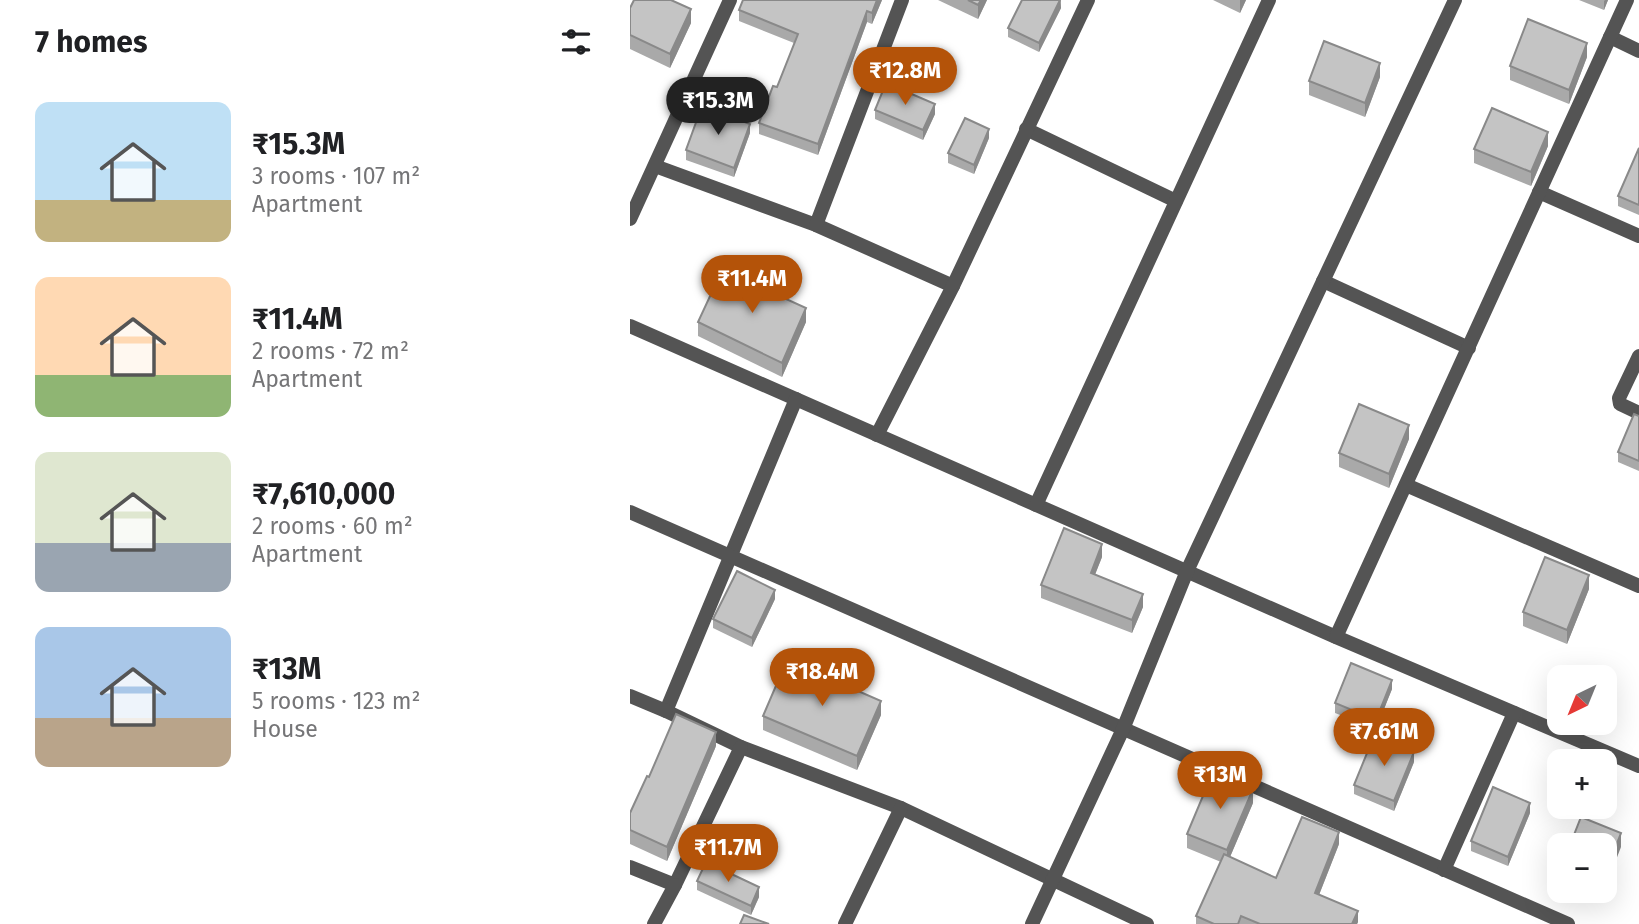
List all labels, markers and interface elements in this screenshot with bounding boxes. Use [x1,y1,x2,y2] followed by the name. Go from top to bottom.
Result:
[557,23,595,61] icon: filters
[35,24,147,60] text: 7 homes
[848,48,962,107] pin: ₹12.8M
[869,56,941,84] text: ₹12.8M
[661,78,775,137] pin: ₹15.3M
[682,86,754,114] text: ₹15.3M
[252,126,345,162] text: ₹15.3M
[91,130,175,214] icon: home
[252,162,420,190] text: 3 rooms · 107 m²
[252,190,362,218] text: Apartment
[695,256,809,315] pin: ₹11.4M
[717,264,787,292] text: ₹11.4M
[252,301,343,337] text: ₹11.4M
[91,305,175,389] icon: home
[252,337,409,365] text: 2 rooms · 72 m²
[252,365,362,393] text: Apartment
[252,476,395,512] text: ₹7,610,000
[91,480,175,564] icon: home
[252,512,413,540] text: 2 rooms · 60 m²
[252,540,362,568] text: Apartment
[765,648,879,708] pin: ₹18.4M
[252,651,321,687] text: ₹13M
[91,655,175,739] icon: home
[786,657,858,685] text: ₹18.4M
[1547,665,1617,735] north arrow
[1547,665,1617,903] map controls
[252,687,420,715] text: 5 rooms · 123 m²
[1327,708,1441,768] pin: ₹7.61M
[252,715,318,743] text: House
[1350,717,1418,745] text: ₹7.61M
[1547,749,1617,819] button: +
[1179,752,1261,811] pin: ₹13M
[1193,760,1247,788] text: ₹13M
[671,824,785,884] pin: ₹11.7M
[694,833,762,861] text: ₹11.7M
[1547,833,1617,903] button: −

